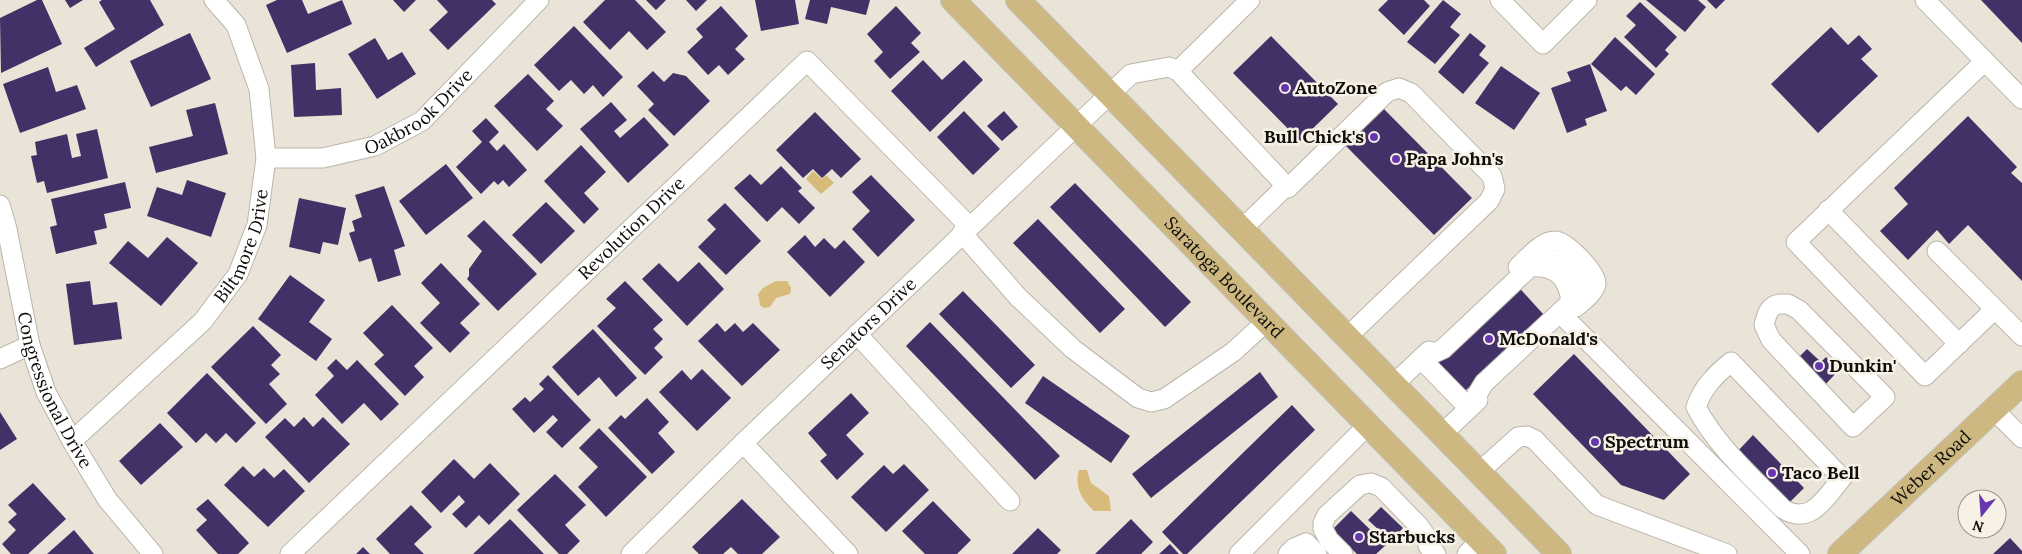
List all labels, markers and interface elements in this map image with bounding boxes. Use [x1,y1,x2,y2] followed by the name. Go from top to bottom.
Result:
[362,63,478,159] street label: Oakbrook Drive
[1295,76,1377,99] place label: AutoZone
[1279,82,1291,94] marker: AutoZone
[1264,125,1364,148] place label: Bull Chick's
[1368,131,1380,143] marker: Bull Chick's
[1406,147,1504,170] place label: Papa John's
[1390,153,1402,165] marker: Papa John's
[573,171,690,284] street label: Revolution Drive
[209,187,273,307] street label: Biltmore Drive
[1160,211,1289,343] street label: Saratoga Boulevard
[816,272,921,374] street label: Senators Drive
[13,310,98,473] street label: Congressional Drive
[1499,327,1598,350] place label: McDonald's
[1483,333,1495,345] marker: McDonald's
[1829,354,1896,377] place label: Dunkin'
[1813,360,1825,372] marker: Dunkin'
[1886,425,1976,511] street label: Weber Road
[1605,430,1690,453] place label: Spectrum
[1589,436,1601,448] marker: Spectrum
[1782,461,1860,484] place label: Taco Bell
[1766,467,1778,479] marker: Taco Bell
[1957,489,2007,539] north arrow
[1970,516,1986,537] text: N
[1369,525,1455,548] place label: Starbucks
[1353,531,1365,543] marker: Starbucks

